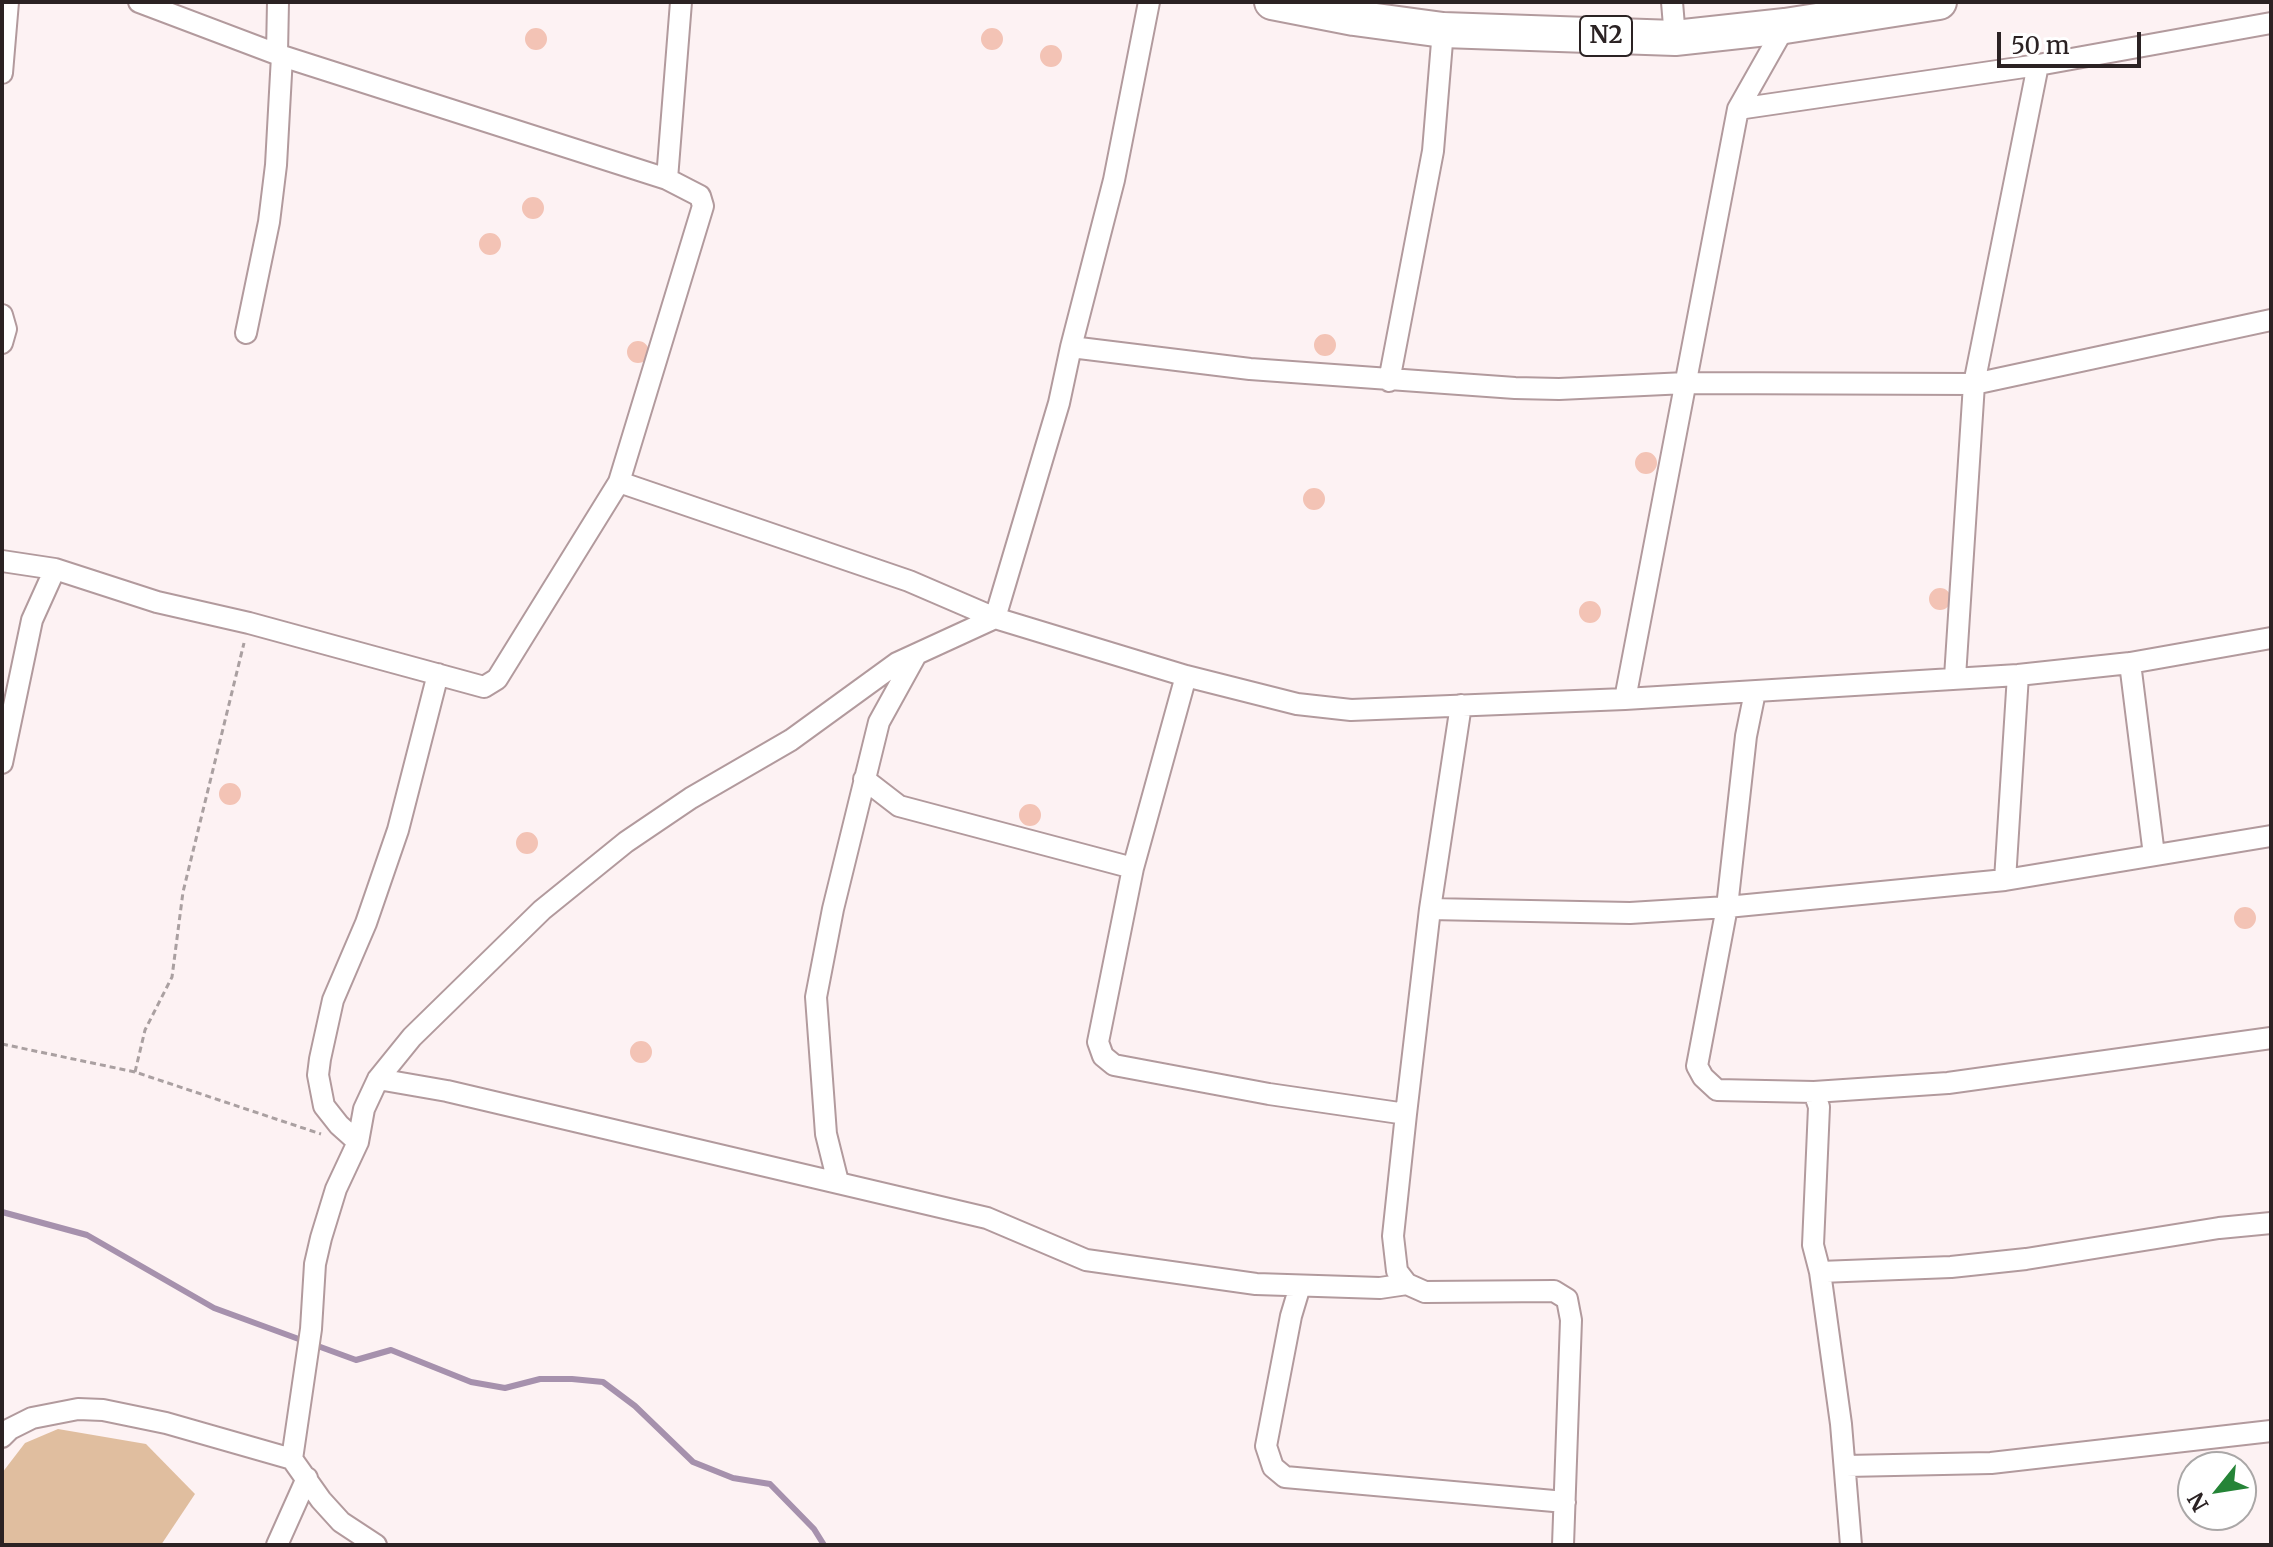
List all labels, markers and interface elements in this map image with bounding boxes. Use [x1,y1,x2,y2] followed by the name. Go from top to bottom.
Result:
[1580,16,1632,56] road number: N2
[2001,16,2145,66] scale bar
[2011,30,2070,61] text: 50 m
[2177,1451,2257,1531] north arrow
[2181,1487,2214,1517] text: N

